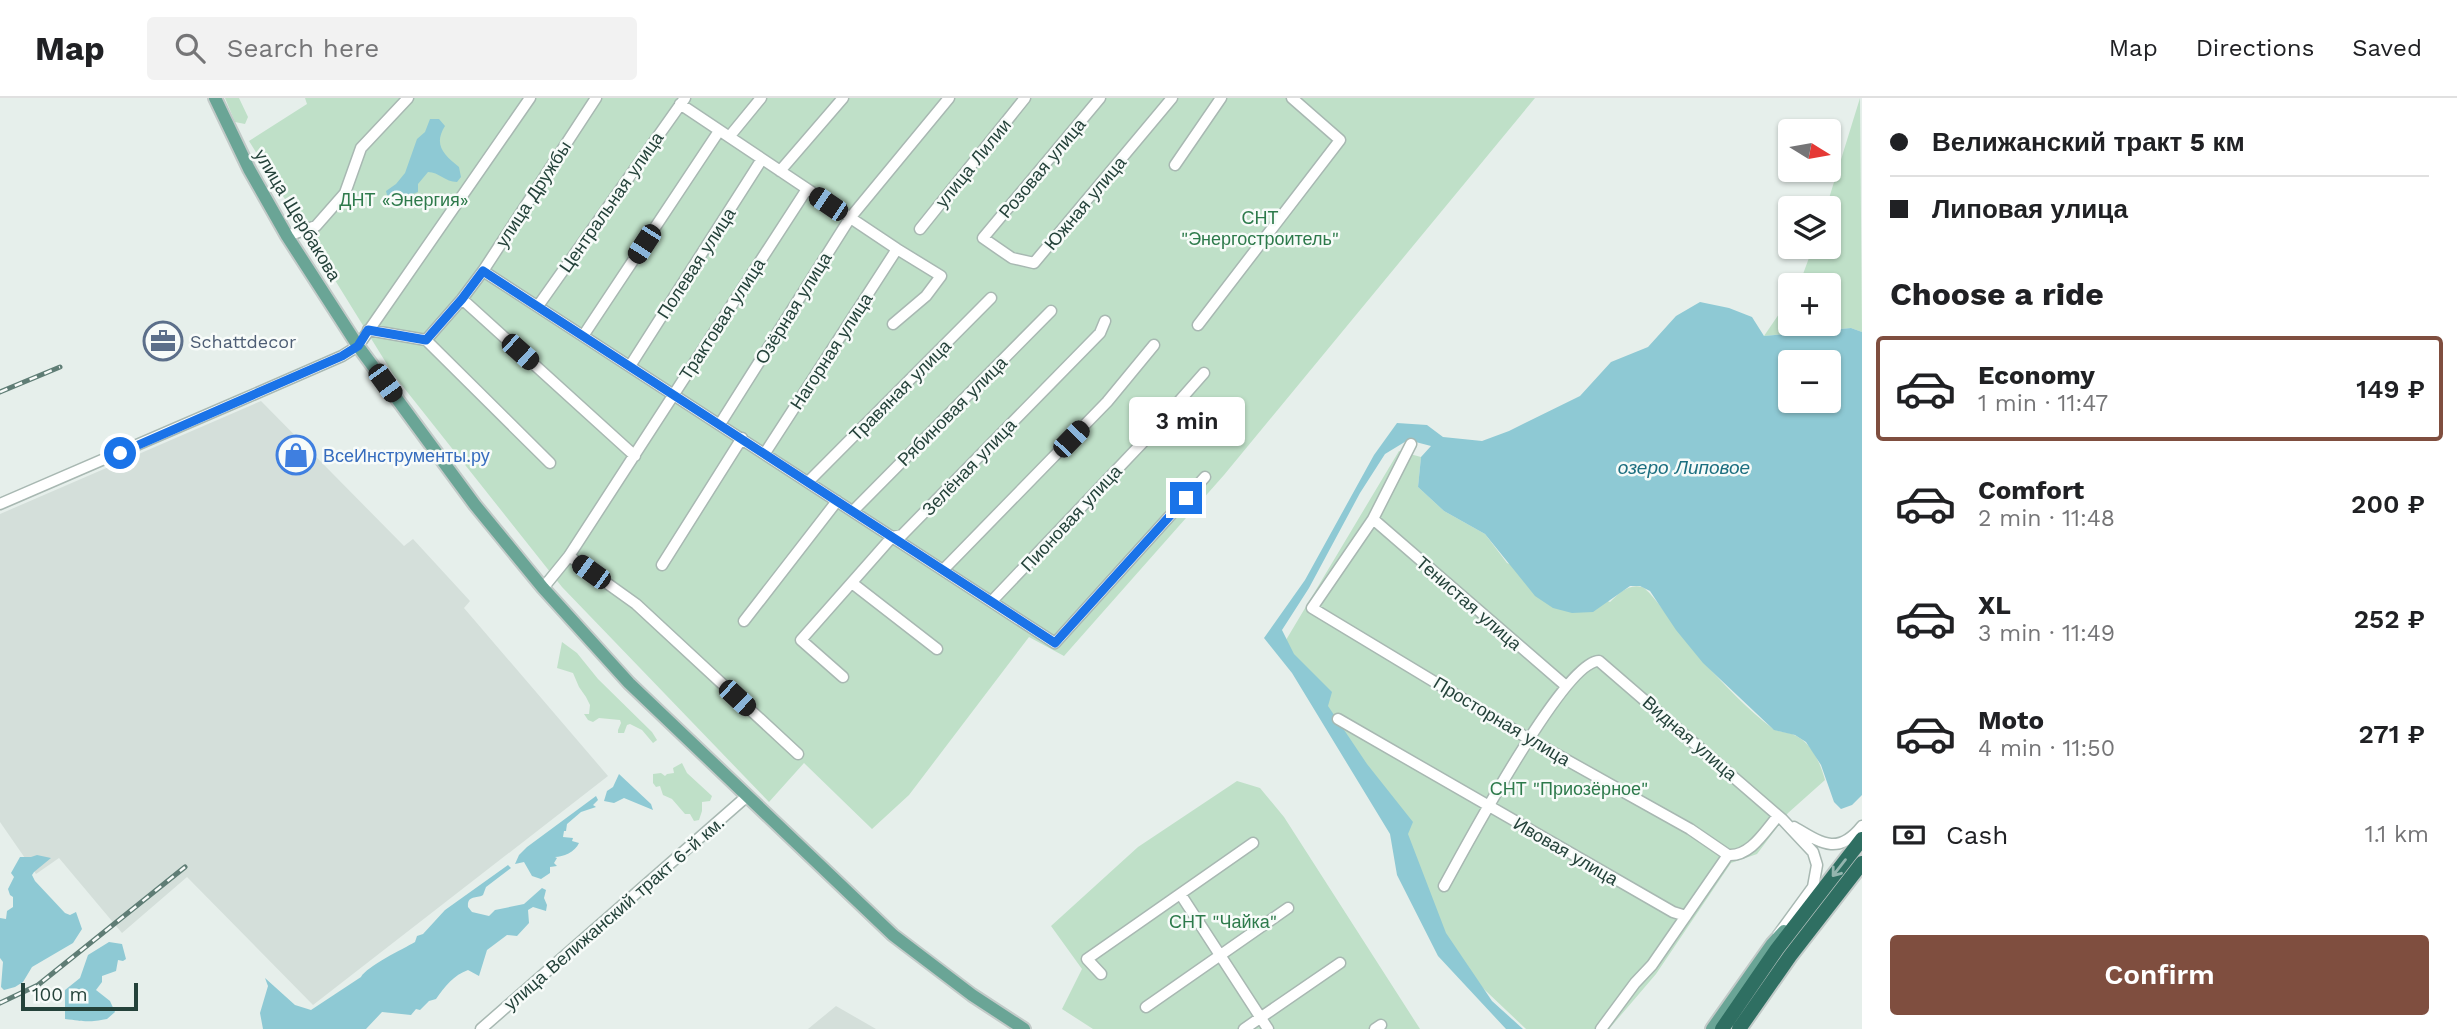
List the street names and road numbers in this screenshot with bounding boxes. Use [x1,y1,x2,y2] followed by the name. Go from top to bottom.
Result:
[994,113,1090,222] street label: Розовая улица
[931,114,1015,212] street label: улица Лилии
[555,127,668,276] street label: Центральная улица
[491,137,575,251] street label: улица Дружбы
[250,145,346,285] street label: улица Щербакова
[1040,151,1131,254] street label: Южная улица
[652,203,740,322] street label: Полевая улица
[750,248,836,368] street label: Озёрная улица
[675,253,770,384] street label: Трактовая улица
[786,288,877,413] street label: Нагорная улица
[845,334,956,445] street label: Травяная улица
[893,351,1012,470] street label: Рябиновая улица
[918,414,1021,520] street label: Зелёная улица
[1016,460,1126,576] street label: Пионовая улица
[1412,552,1527,655] street label: Тенистая улица
[1430,672,1575,771] street label: Просторная улица
[1639,691,1742,785] street label: Видная улица
[500,812,728,1014] street label: улица Велижанский тракт 6-й км.
[1510,813,1623,890] street label: Ивовая улица

